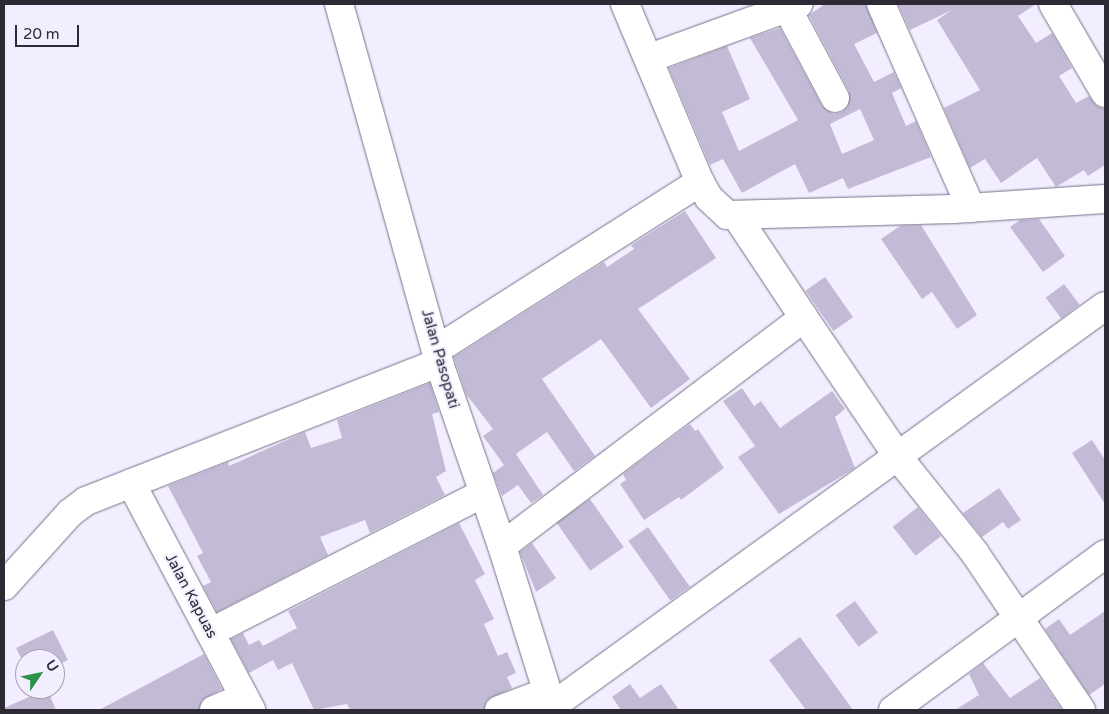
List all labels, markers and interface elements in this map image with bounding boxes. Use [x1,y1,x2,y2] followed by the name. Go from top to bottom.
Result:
[18,15,81,47] scale bar
[23,25,60,43] text: 20 m
[417,307,463,411] street label: Jalan Pasopati
[161,551,221,641] street label: Jalan Kapuas
[15,649,65,699] north arrow
[42,657,62,675] text: U

